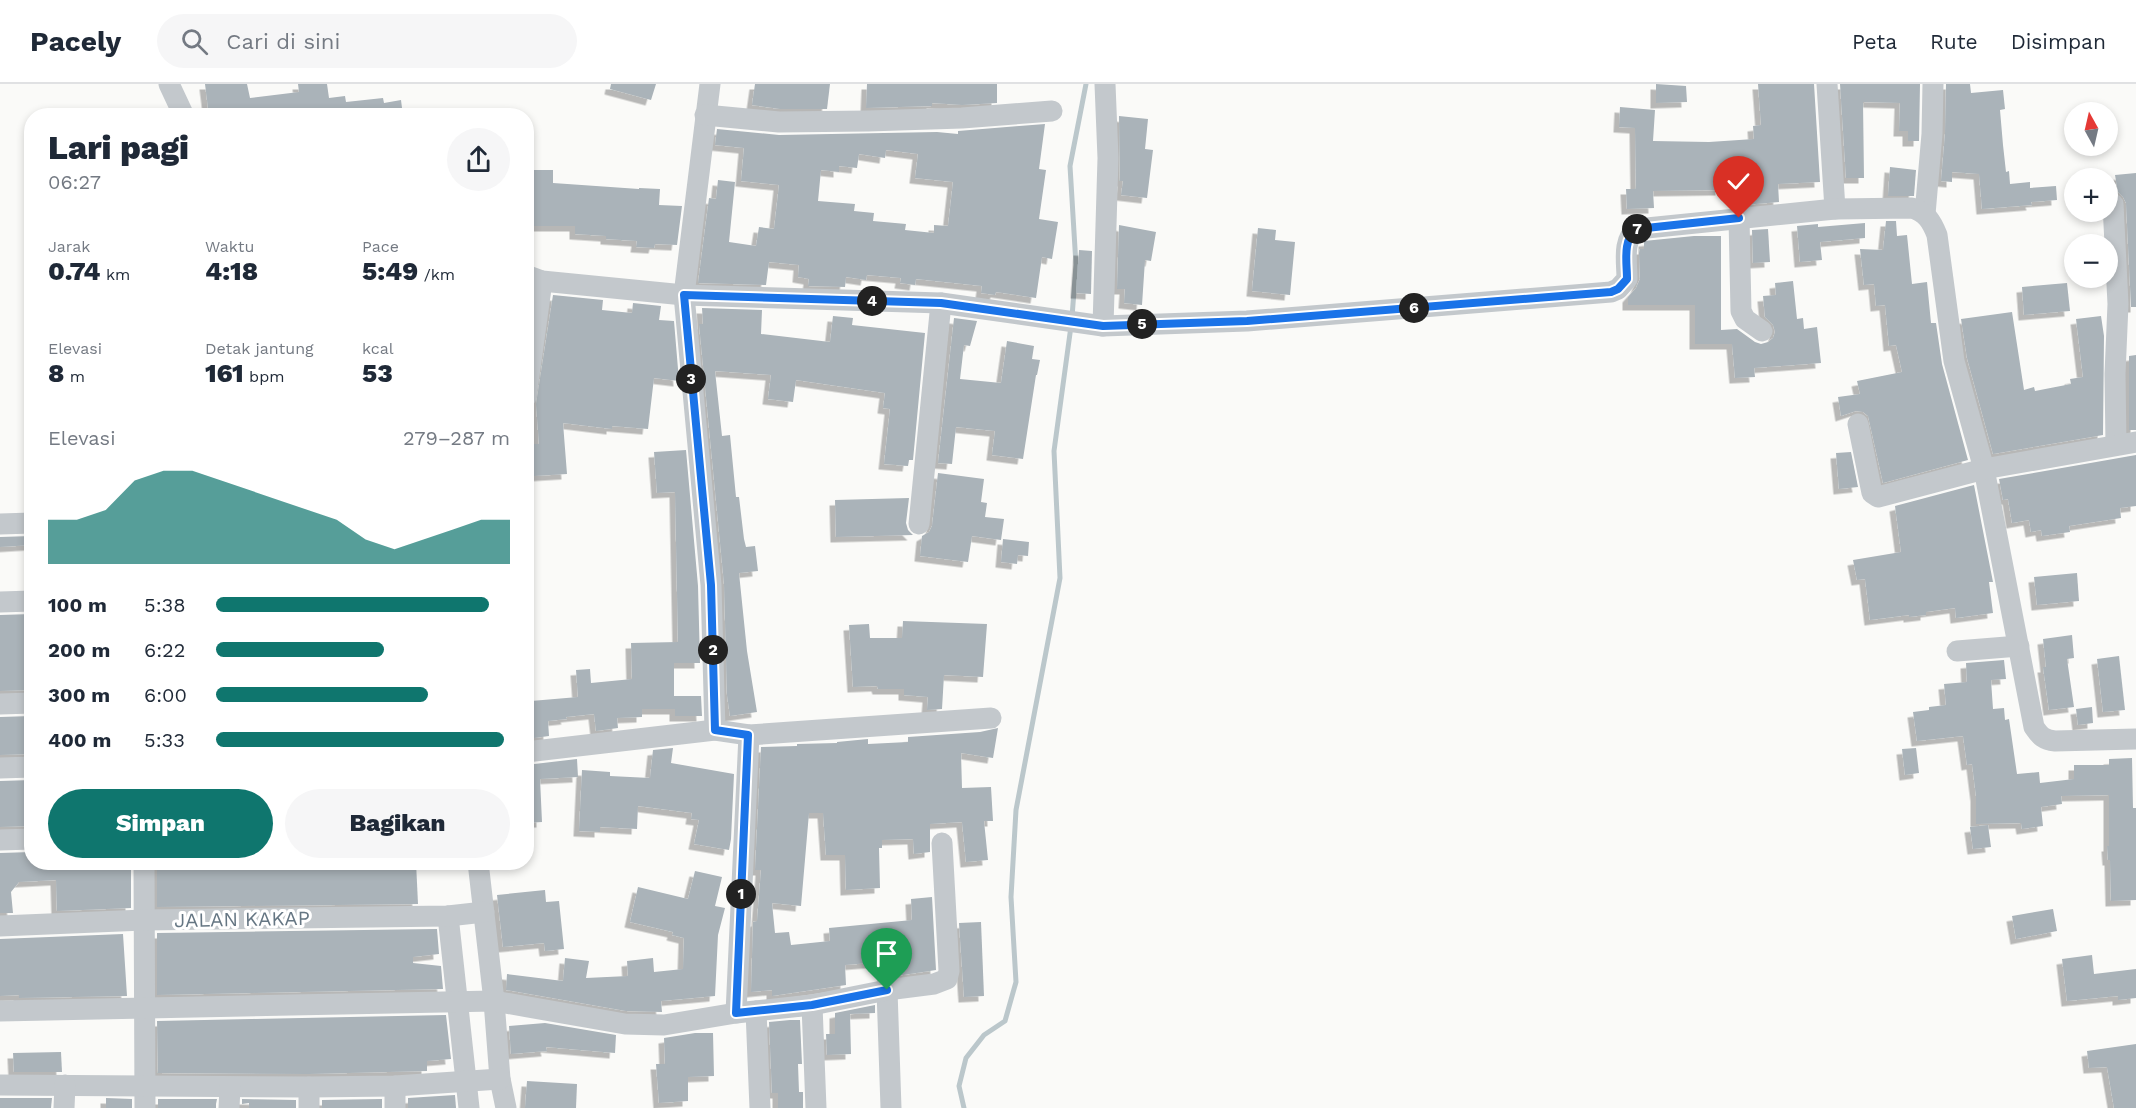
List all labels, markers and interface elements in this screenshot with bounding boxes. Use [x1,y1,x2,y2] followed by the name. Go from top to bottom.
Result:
[157,14,577,68] search box
[30,25,121,58] text: Pacely
[178,25,211,58] icon: search
[226,29,340,54] text: Cari di sini
[1852,29,1897,54] text: Peta
[1930,29,1978,54] text: Rute
[2011,29,2106,54] text: Disimpan
[2064,102,2118,156] north arrow
[2064,102,2118,288] map controls
[48,128,189,167] text: Lari pagi
[447,128,510,191] button: share
[1713,156,1764,218] pin
[1722,165,1755,198] icon: check
[2064,168,2118,222] button: +
[48,170,101,194] text: 06:27
[1622,214,1652,244] pin: 7
[1632,219,1642,238] text: 7
[2064,234,2118,288] button: −
[48,237,90,256] text: Jarak
[205,237,254,256] text: Waktu
[362,237,399,256] text: Pace
[48,256,100,286] text: 0.74
[205,256,258,286] text: 4:18
[362,256,418,286] text: 5:49
[100,265,130,284] text: km
[418,265,455,284] text: /km
[857,286,887,316] pin: 4
[867,291,877,310] text: 4
[1399,293,1429,323] pin: 6
[1409,298,1419,317] text: 6
[1127,309,1157,339] pin: 5
[1137,314,1147,333] text: 5
[48,339,102,358] text: Elevasi
[205,339,314,358] text: Detak jantung
[362,339,394,358] text: kcal
[48,358,64,388] text: 8
[205,358,244,388] text: 161
[362,358,393,388] text: 53
[676,364,706,394] pin: 3
[64,367,85,386] text: m
[244,367,284,386] text: bpm
[686,369,696,388] text: 3
[48,426,115,450] text: Elevasi
[403,426,510,450] text: 279–287 m
[48,593,107,617] text: 100 m
[144,593,186,617] text: 5:38
[698,635,728,665] pin: 2
[48,638,110,662] text: 200 m
[144,638,185,662] text: 6:22
[708,640,718,659] text: 2
[48,683,110,707] text: 300 m
[144,683,187,707] text: 6:00
[48,728,111,752] text: 400 m
[144,728,185,752] text: 5:33
[48,789,273,858] button: Simpan
[285,789,510,858] button: Bagikan
[726,879,756,909] pin: 1
[738,884,744,903] text: 1
[174,906,310,932] street label: JALAN KAKAP
[861,928,912,990] pin
[870,937,903,970] icon: arrive

